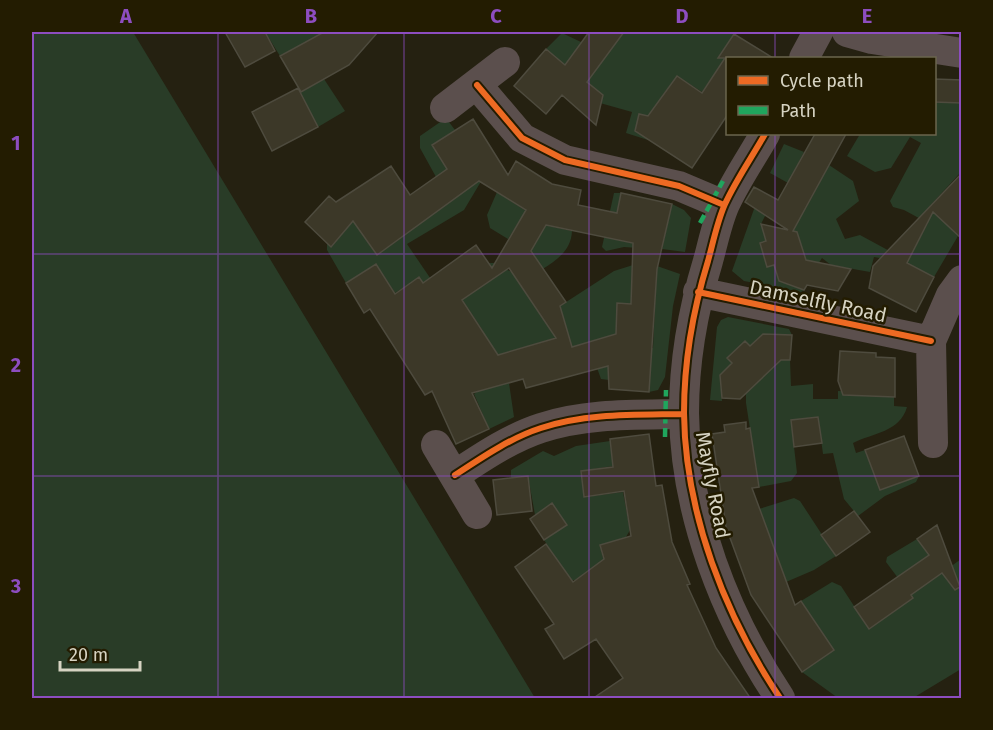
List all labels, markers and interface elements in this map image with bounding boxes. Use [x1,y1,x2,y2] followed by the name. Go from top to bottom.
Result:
[119,4,133,28] text: A
[305,4,317,28] text: B
[490,4,502,28] text: C
[675,4,689,28] text: D
[862,4,872,28] text: E
[726,57,936,135] legend
[780,70,864,92] text: Cycle path
[780,100,816,122] text: Path
[11,131,21,155] text: 1
[747,275,889,327] street label: Damselfly Road
[11,353,21,377] text: 2
[691,429,735,541] street label: Mayfly Road
[10,574,21,598] text: 3
[60,634,140,672] scale bar
[69,644,108,666] text: 20 m

